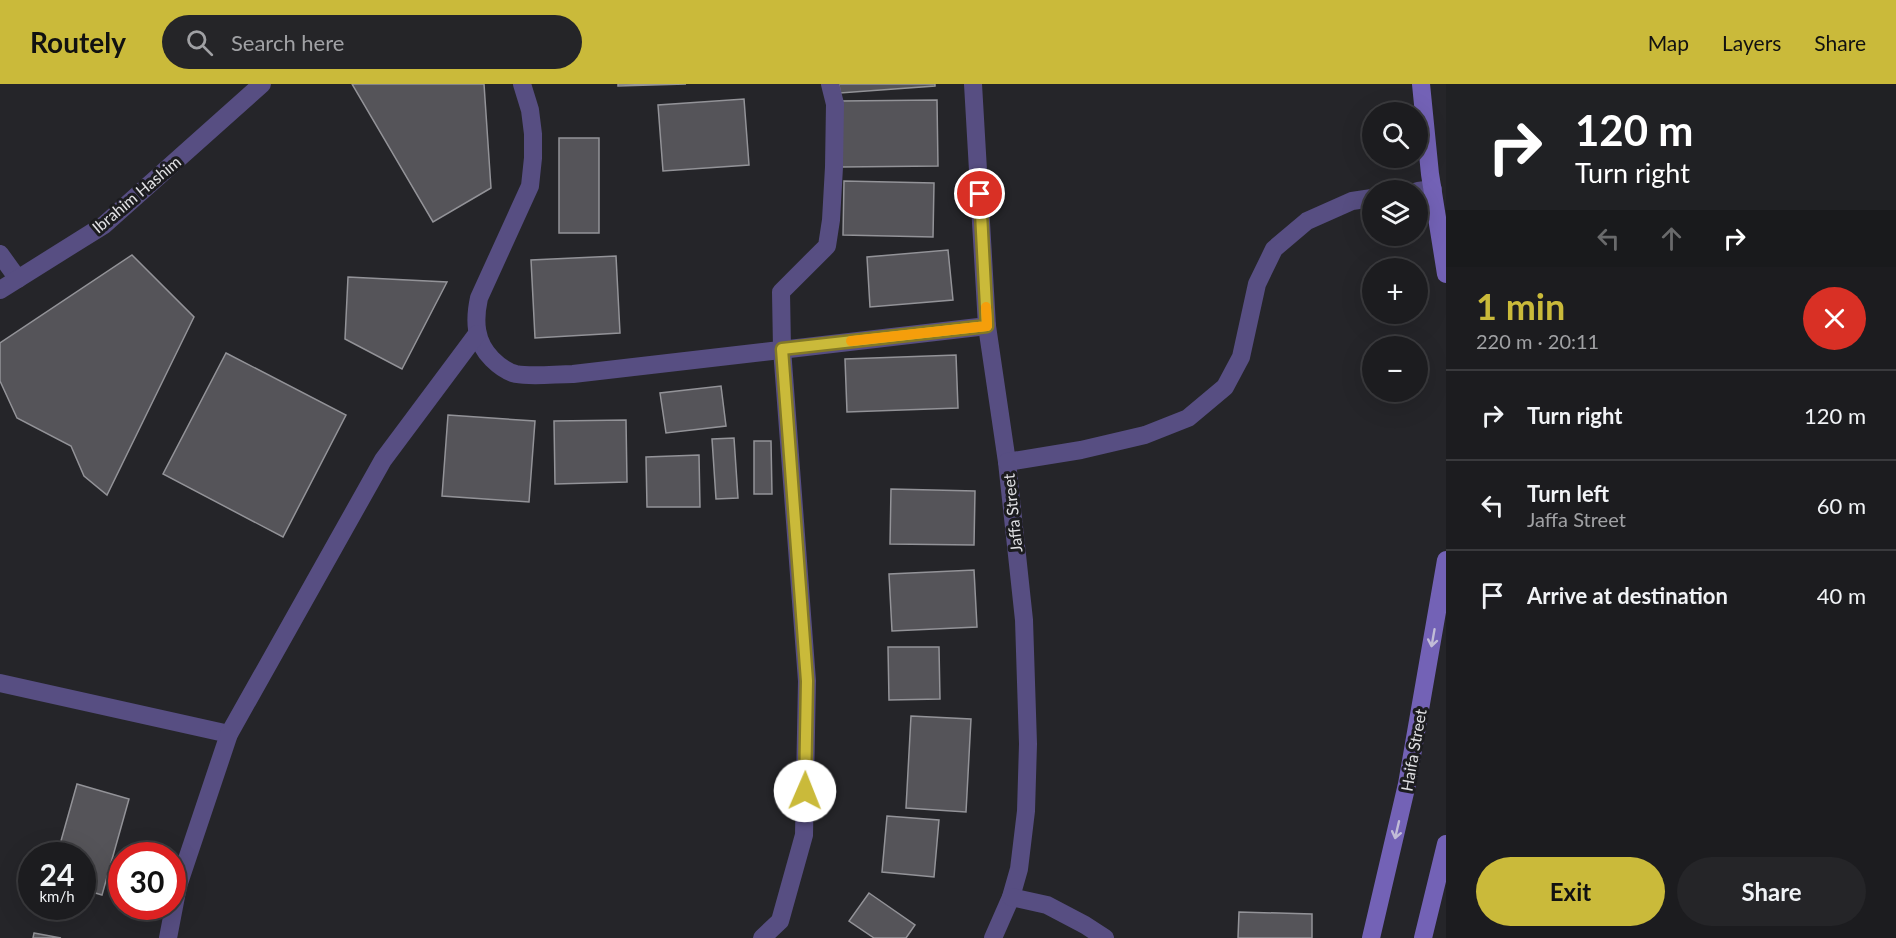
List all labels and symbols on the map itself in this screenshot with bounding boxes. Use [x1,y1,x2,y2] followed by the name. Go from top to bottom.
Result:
[88,151,184,237] street label: Ibrahim Hashim
[954,168,1005,219] pin
[998,472,1026,553] street label: Jaffa Street
[1427,628,1438,648] one-way arrow
[1396,707,1430,793] street label: Haifa Street
[773,759,837,823] position arrow
[1391,820,1402,839] one-way arrow
[108,842,186,920] speed limit sign: 30

